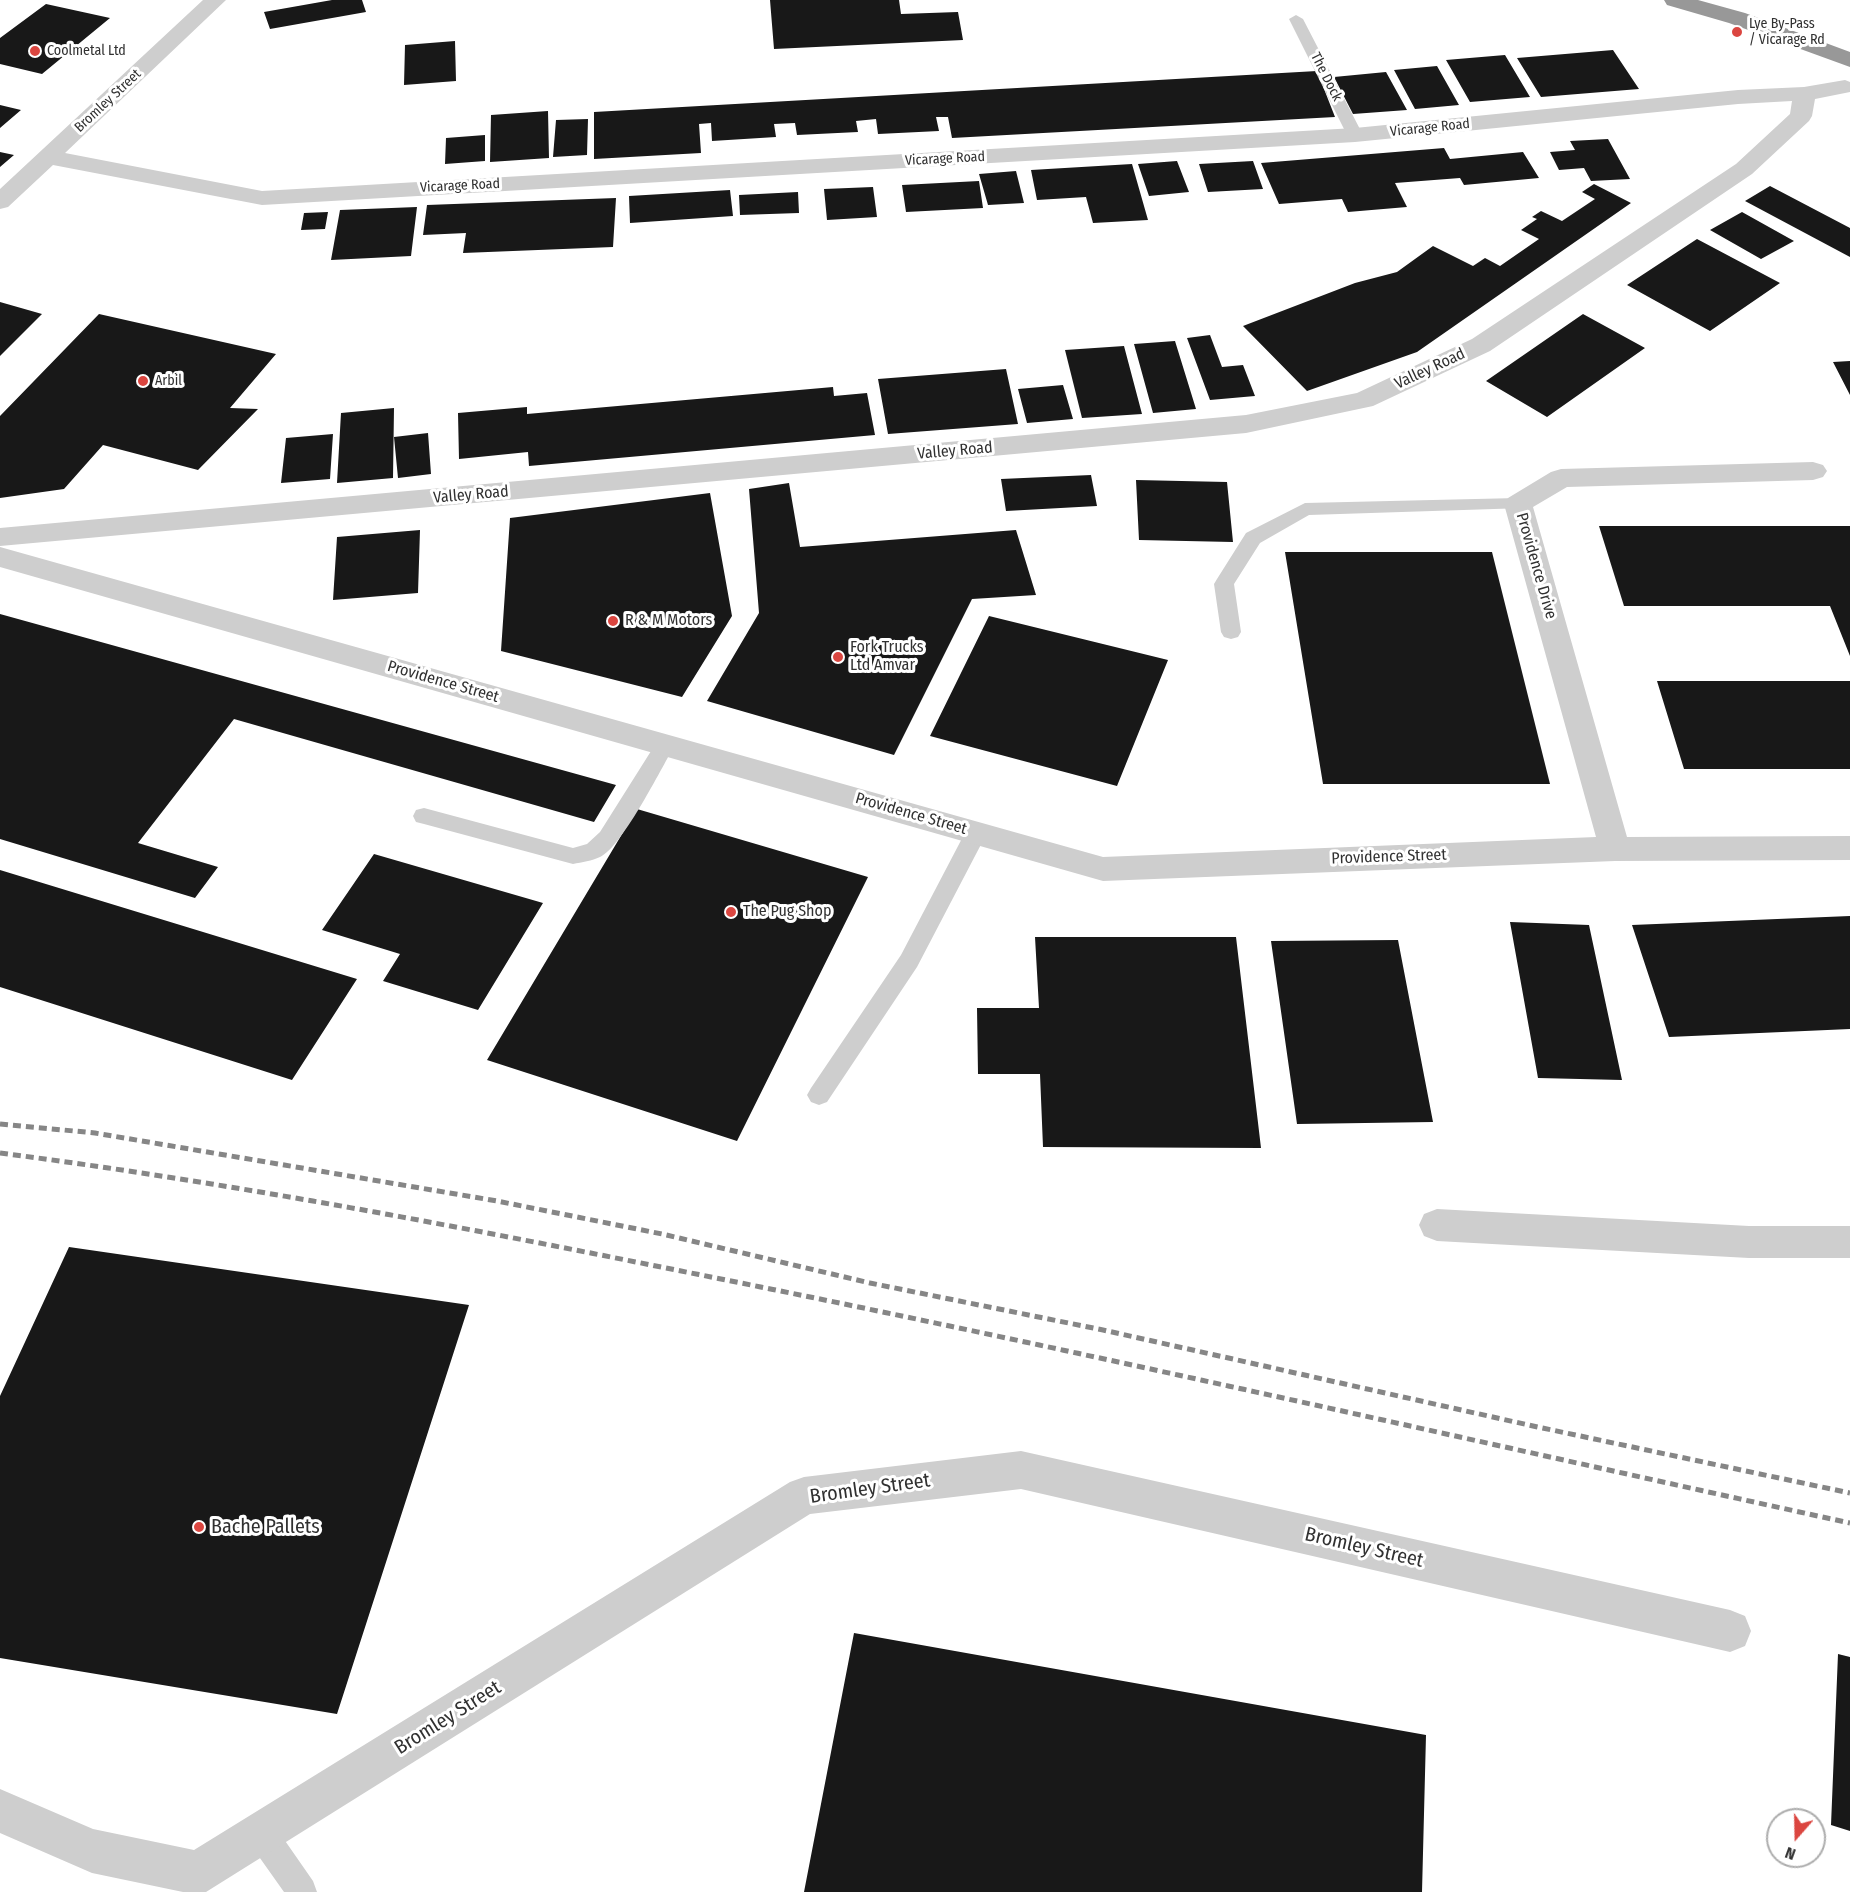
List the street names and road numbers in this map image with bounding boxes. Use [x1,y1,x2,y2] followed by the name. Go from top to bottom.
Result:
[1307,50,1345,104] street label: The Dock
[71,66,145,136] street label: Bromley Street
[1389,115,1471,141] street label: Vicarage Road
[905,149,985,169] street label: Vicarage Road
[420,176,500,196] street label: Vicarage Road
[1392,344,1468,394] street label: Valley Road
[917,438,993,464] street label: Valley Road
[433,482,509,508] street label: Valley Road
[1512,511,1560,621] street label: Providence Drive
[385,657,501,707] street label: Providence Street
[853,789,969,839] street label: Providence Street
[1331,845,1447,869] street label: Providence Street
[808,1469,932,1509] street label: Bromley Street
[1302,1523,1426,1573] street label: Bromley Street
[390,1676,506,1760] street label: Bromley Street

